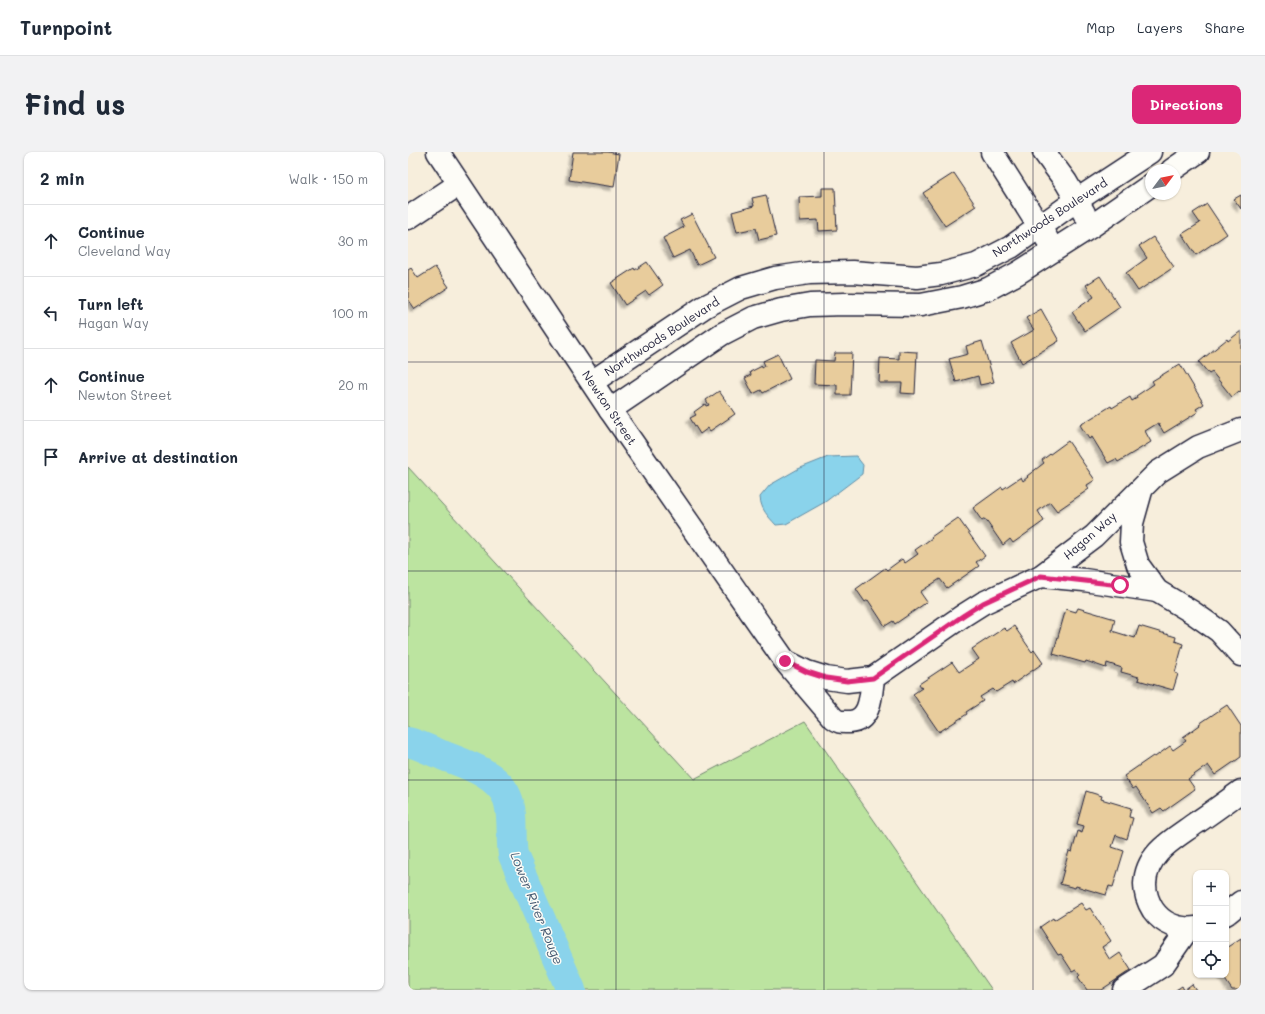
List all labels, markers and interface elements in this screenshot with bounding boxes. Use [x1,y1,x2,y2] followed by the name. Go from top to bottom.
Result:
[20,15,112,40] text: Turnpoint
[1086,18,1115,37] text: Map
[1137,18,1183,37] text: Layers
[1205,18,1245,37] text: Share
[1132,85,1241,124] button: Directions
[24,86,125,122] text: Find us
[1145,164,1181,200] north arrow
[40,167,85,189] text: 2 min
[288,170,368,187] text: Walk · 150 m
[989,174,1110,260] street label: Northwoods Boulevard
[78,222,145,242] text: Continue
[40,230,62,252] icon: ahead
[338,232,368,249] text: 30 m
[78,242,171,259] text: Cleveland Way
[601,293,722,379] street label: Northwoods Boulevard
[78,294,143,314] text: Turn left
[40,302,62,324] icon: left
[332,304,368,321] text: 100 m
[78,314,149,331] text: Hagan Way
[78,366,145,386] text: Continue
[579,367,641,448] street label: Newton Street
[40,374,62,396] icon: ahead
[338,376,368,393] text: 20 m
[78,386,172,403] text: Newton Street
[40,446,62,468] icon: arrive
[78,447,238,467] text: Arrive at destination
[1059,508,1119,563] street label: Hagan Way
[1111,576,1129,594] route start
[776,652,794,670] route end
[507,849,568,967] water label: Lower River Rouge
[1193,870,1229,978] map controls
[1193,870,1229,906] button: +
[1193,906,1229,942] button: −
[1193,942,1229,978] button: locate

